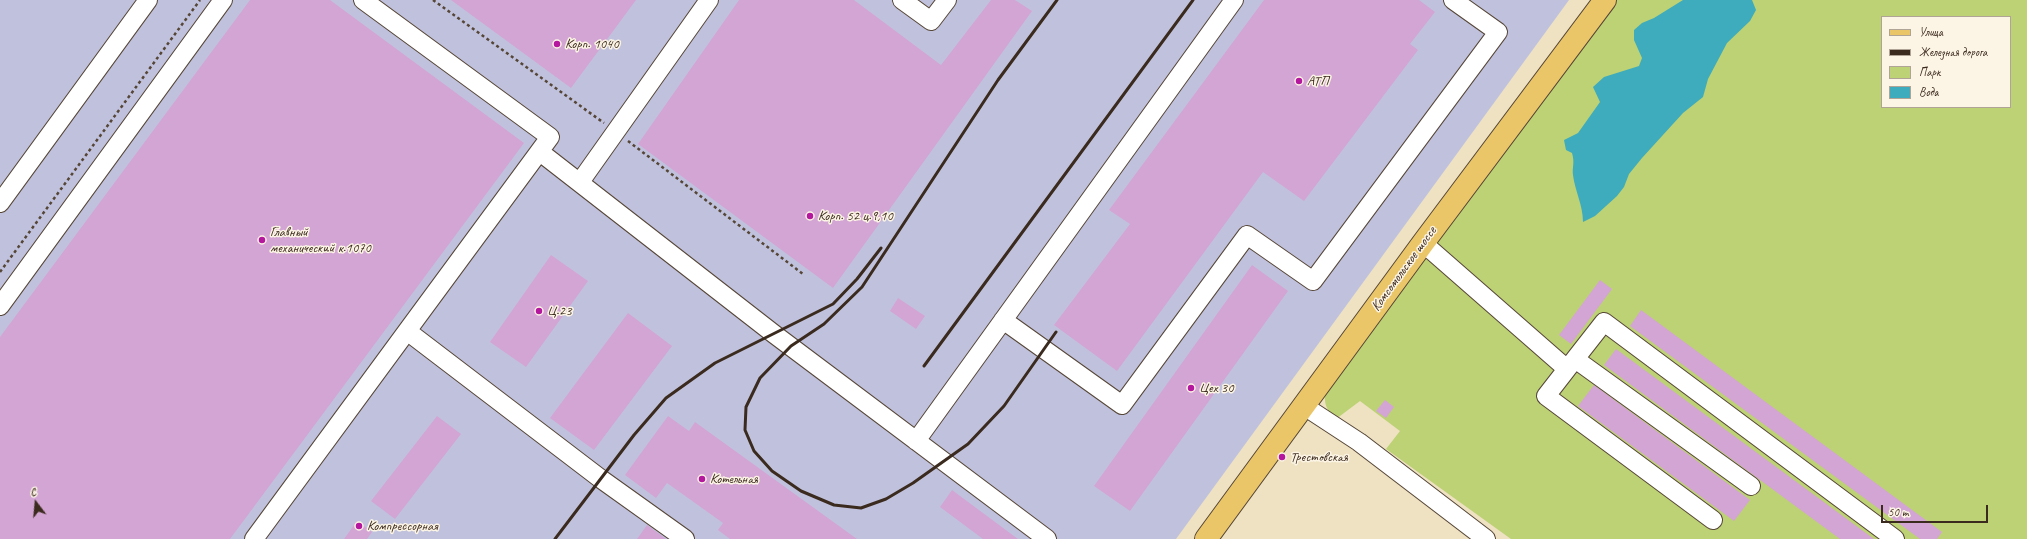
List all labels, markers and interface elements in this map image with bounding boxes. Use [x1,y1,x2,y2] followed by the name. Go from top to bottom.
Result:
[1881,16,2011,108] legend
[1919,24,1943,40] text: Улица
[565,36,619,52] place label: Корп. 1040
[552,39,562,49] marker: Корп. 1040
[1919,44,1987,60] text: Железная дорога
[1919,64,1940,80] text: Парк
[1307,73,1328,89] place label: АТП
[1294,76,1304,86] marker: АТП
[1919,84,1938,100] text: Вода
[818,208,893,224] place label: Корп. 52 ц.9,10
[805,211,815,221] marker: Корп. 52 ц.9,10
[270,224,371,256] place label: Главный механический к.1070
[1368,224,1440,314] street label: Комсомольское шоссе
[257,235,267,245] marker: Главный механический к.1070
[547,303,571,319] place label: Ц.23
[534,306,544,316] marker: Ц.23
[1199,380,1233,396] place label: Цех 30
[1186,383,1196,393] marker: Цех 30
[1290,449,1348,465] place label: Трестовская
[1277,452,1287,462] marker: Трестовская
[710,471,758,487] place label: Котельная
[697,474,707,484] marker: Котельная
[16,483,56,523] north arrow
[28,484,37,499] text: С
[1883,497,1990,523] scale bar
[1888,504,1908,520] text: 50 m
[367,518,438,534] place label: Компрессорная
[354,521,364,531] marker: Компрессорная

